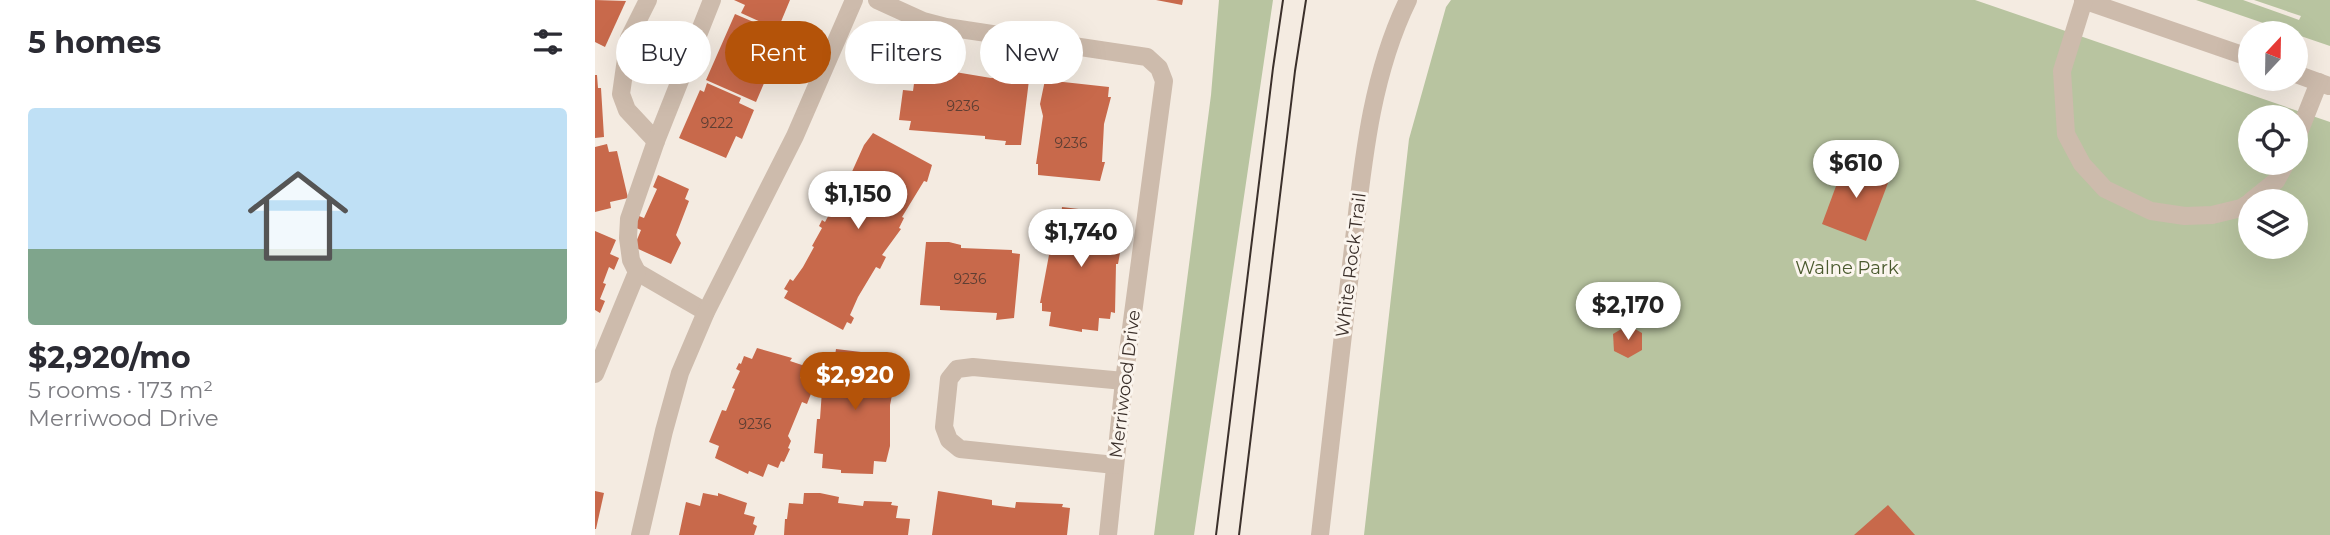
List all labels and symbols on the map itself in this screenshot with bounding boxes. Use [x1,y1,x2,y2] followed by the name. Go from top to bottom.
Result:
[2238,21,2308,91] north arrow
[947,97,980,115] house number: 9236
[701,114,733,132] house number: 9222
[1055,134,1088,152] house number: 9236
[1815,140,1897,200] pin: $610
[801,172,915,231] pin: $1,150
[1331,191,1371,339] street label: White Rock Trail
[1024,210,1138,269] pin: $1,740
[1795,257,1899,279] park label: Walne Park
[954,270,987,288] house number: 9236
[1571,282,1685,342] pin: $2,170
[1105,308,1145,459] street label: Merriwood Drive
[798,352,912,412] pin: $2,920
[739,415,772,433] house number: 9236

